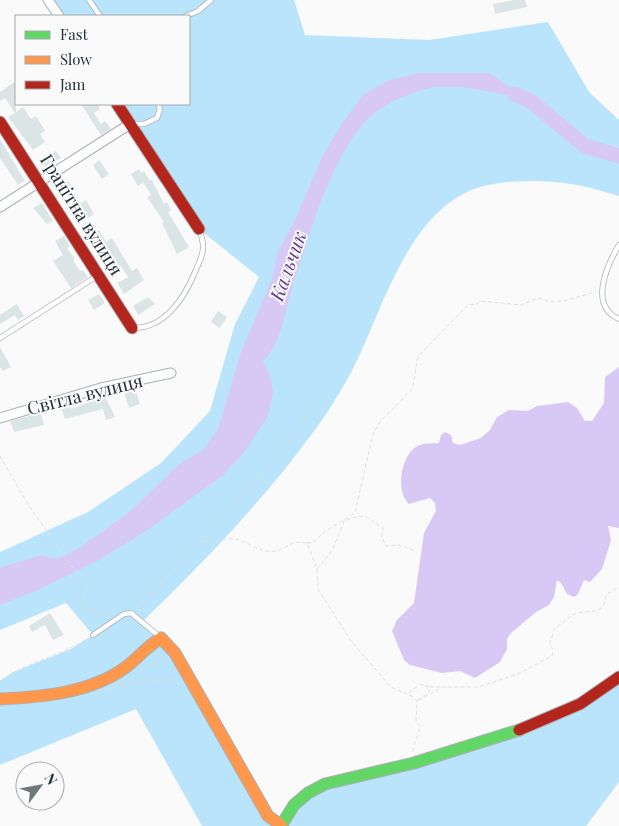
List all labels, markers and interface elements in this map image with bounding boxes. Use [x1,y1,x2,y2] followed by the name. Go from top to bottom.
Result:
[15,15,190,105] legend
[60,24,89,44] text: Fast
[60,49,92,69] text: Slow
[59,74,86,94] text: Jam
[35,149,129,280] street label: Гранітна вулиця
[262,227,312,305] water label: Кальчик
[24,368,145,420] street label: Світла вулиця
[15,761,65,811] north arrow
[41,770,62,788] text: N

